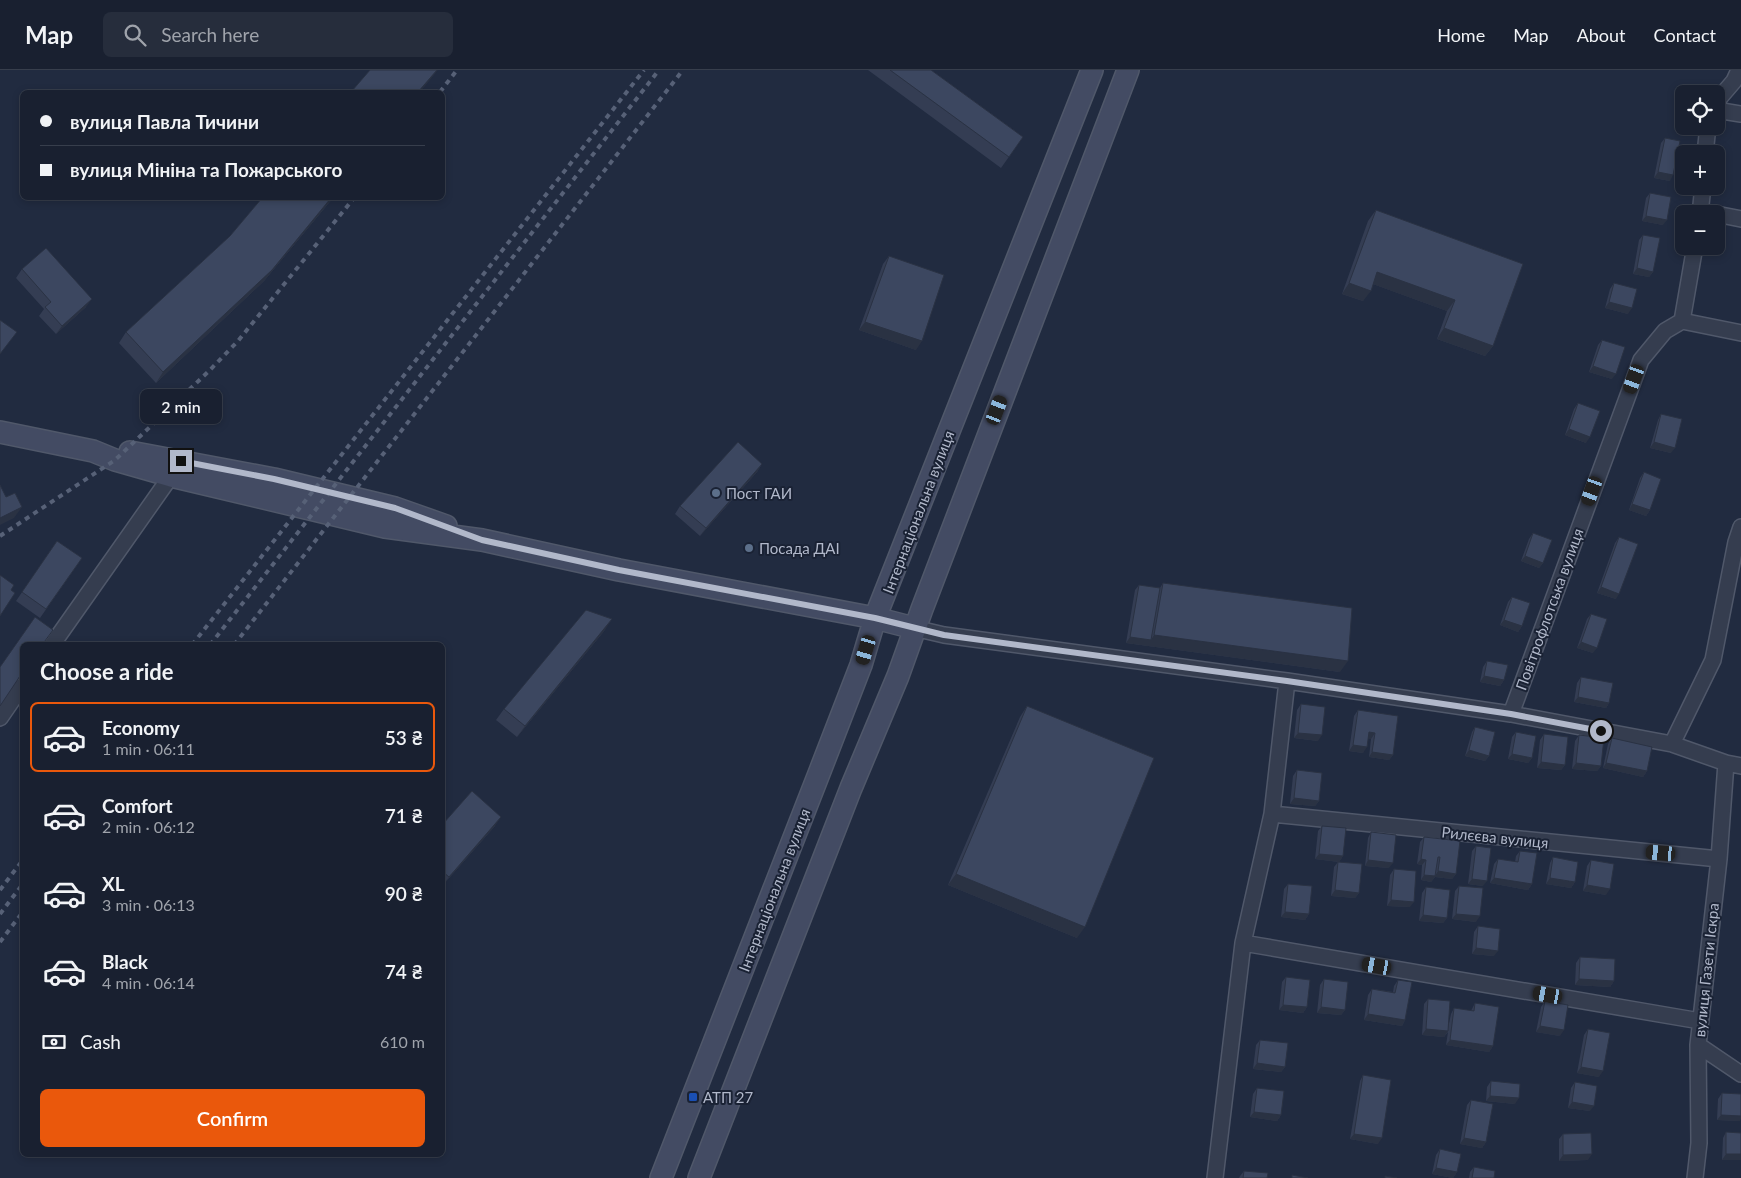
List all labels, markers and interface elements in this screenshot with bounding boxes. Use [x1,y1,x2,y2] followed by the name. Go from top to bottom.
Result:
[103,12,453,57] search box
[25,20,73,49] text: Map
[121,21,149,49] icon: search
[161,23,259,46] text: Search here
[1437,24,1485,46] text: Home
[1513,24,1549,46] text: Map
[1577,24,1626,46] text: About
[1654,24,1716,46] text: Contact
[1675,85,1725,255] map controls
[1675,85,1725,135] button: locate
[70,110,259,133] text: вулиця Павла Тичини
[1675,145,1725,195] button: +
[70,158,342,181] text: вулиця Мініна та Пожарського
[1675,205,1725,255] button: −
[1621,362,1646,396] car
[140,388,222,424] callout: 2 min
[984,393,1009,427] car
[161,397,201,416] text: 2 min
[879,428,957,596] street label: Інтернаціональна вулиця
[170,450,192,472] route end
[1579,474,1604,508] car
[726,484,792,502] place label: Пост ГАИ
[710,487,722,499] marker: Пост ГАИ
[1511,526,1587,692] street label: Повітрофлотська вулиця
[759,539,840,557] place label: Посада ДАІ
[743,542,755,554] marker: Посада ДАІ
[854,633,877,667] car
[40,658,174,685] text: Choose a ride
[42,715,87,760] icon: car
[102,716,180,739] text: Economy
[1590,720,1612,742] route start
[385,726,423,749] text: 53 ₴
[102,739,195,758] text: 1 min · 06:11
[42,793,87,838] icon: car
[102,794,173,817] text: Comfort
[385,804,423,827] text: 71 ₴
[735,806,813,974] street label: Інтернаціональна вулиця
[102,817,195,836] text: 2 min · 06:12
[1441,822,1549,852] street label: Рилєєва вулиця
[1645,844,1676,862] car
[42,871,87,916] icon: car
[102,872,125,895] text: XL
[385,882,423,905] text: 90 ₴
[102,895,195,914] text: 3 min · 06:13
[1690,902,1722,1038] street label: вулиця Газети Іскра
[42,949,87,994] icon: car
[102,950,148,973] text: Black
[1360,956,1393,976] car
[385,960,423,983] text: 74 ₴
[102,973,195,992] text: 4 min · 06:14
[1531,985,1564,1005] car
[40,1028,68,1056] icon: cash
[80,1030,121,1053] text: Cash
[380,1032,425,1051] text: 610 m
[703,1088,754,1106] place label: АТП 27
[40,1089,425,1147] button: Confirm
[687,1091,699,1103] marker: АТП 27

